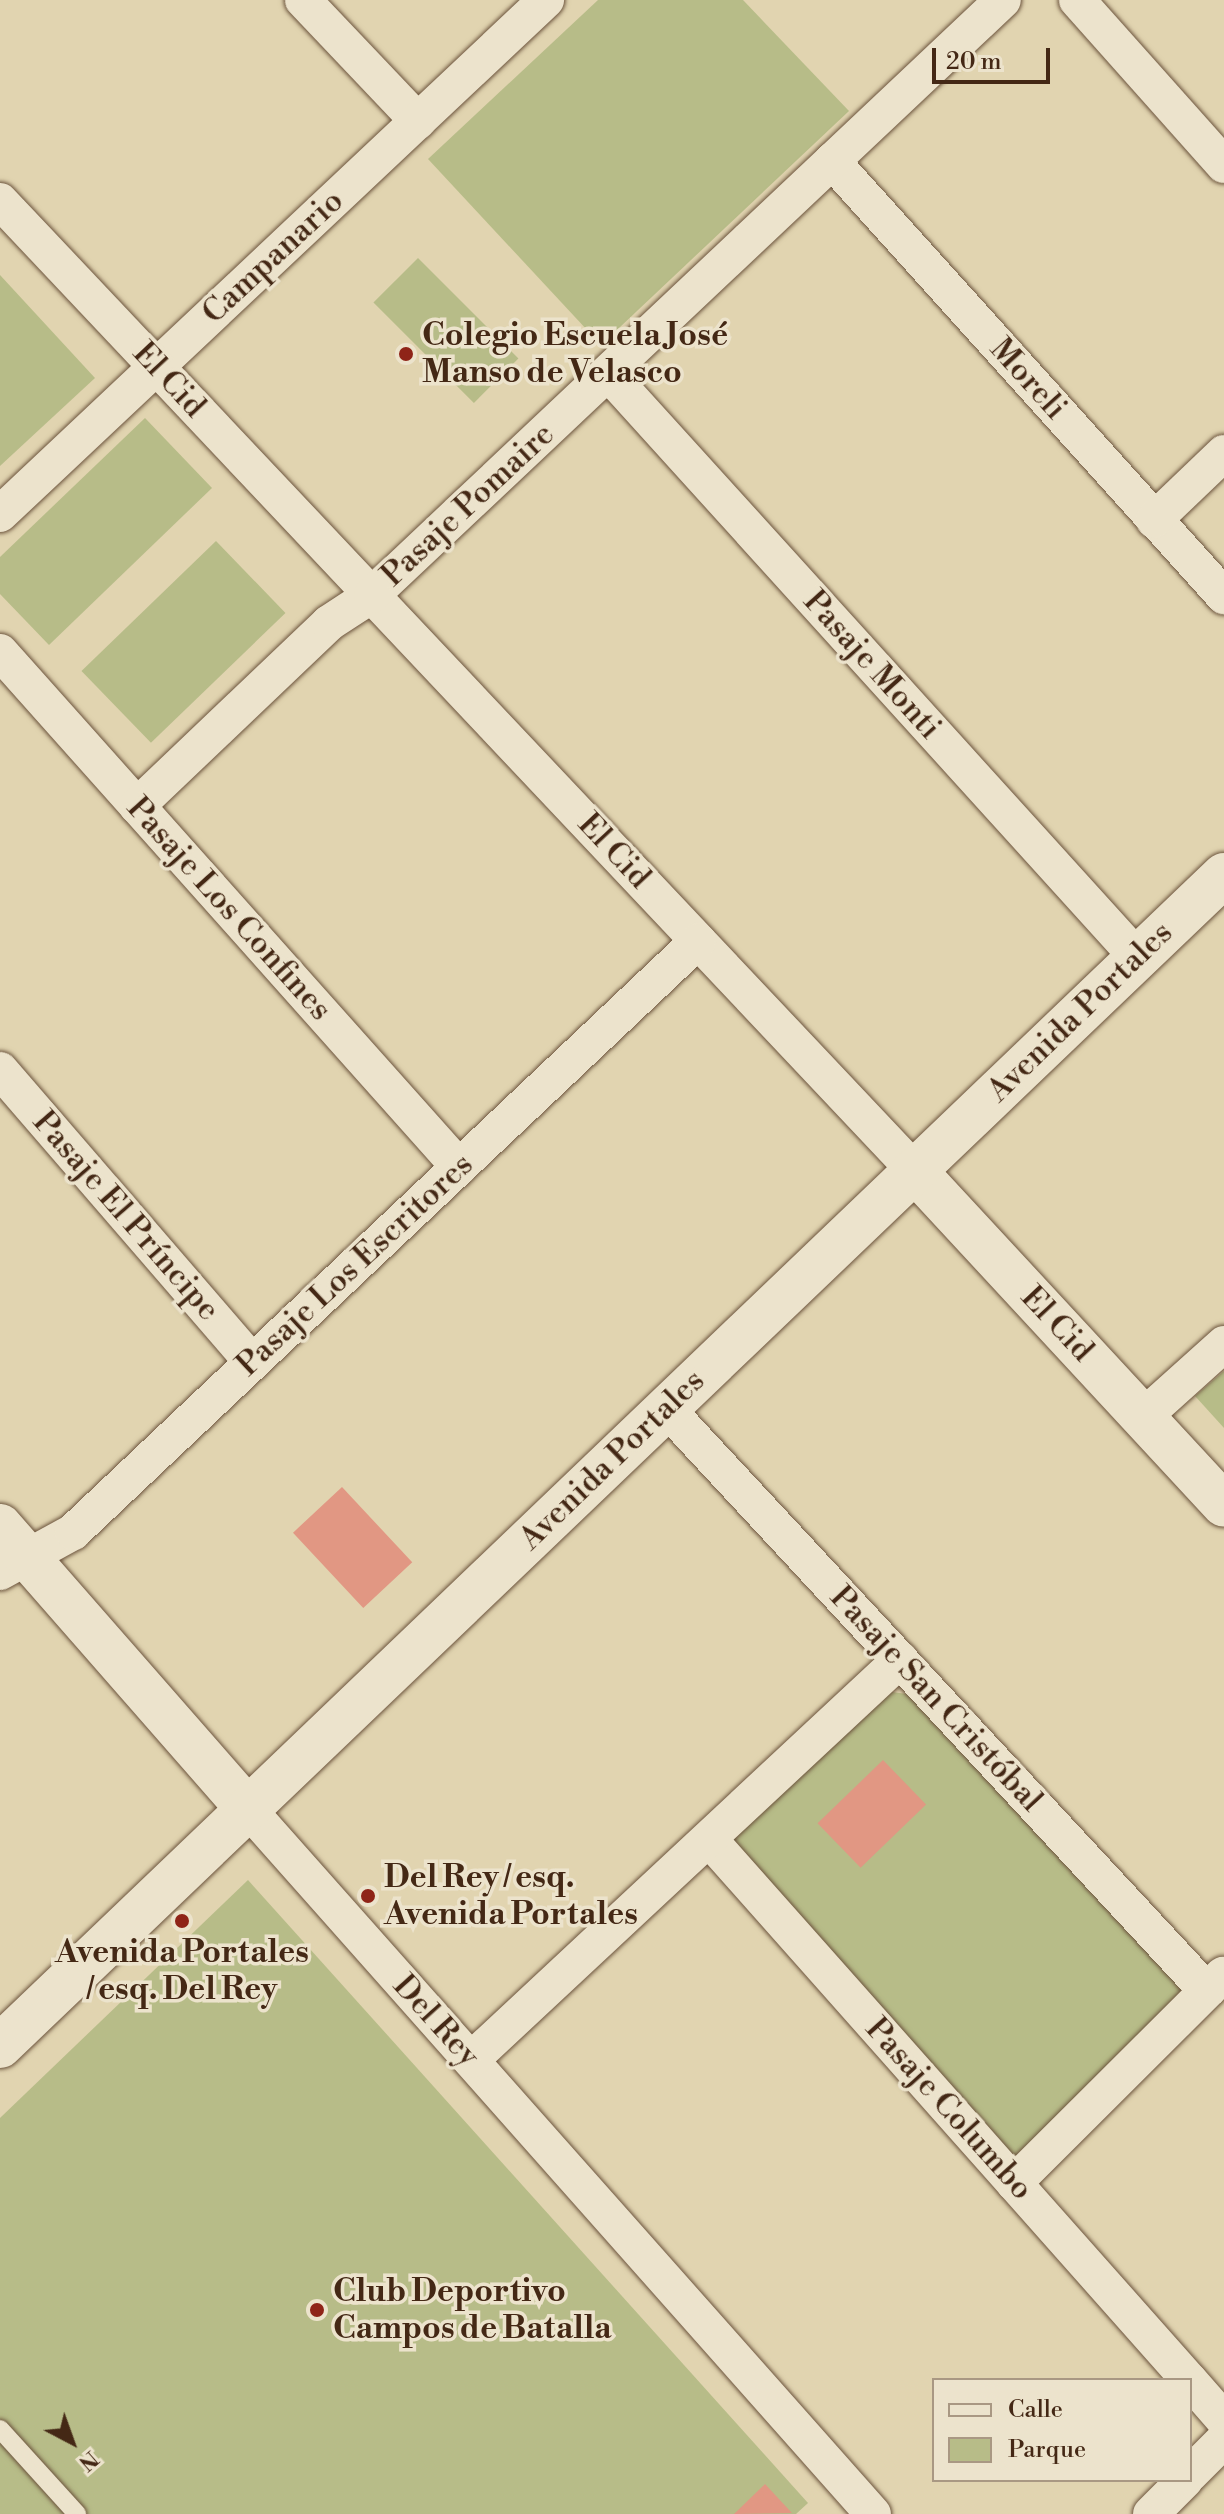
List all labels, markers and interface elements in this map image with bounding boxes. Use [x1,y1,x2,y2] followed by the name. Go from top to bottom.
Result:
[936,32,1054,82] scale bar
[946,47,1002,77] text: 20 m
[194,182,352,332] street label: Campanario
[422,317,728,392] place label: Colegio Escuela José Manso de Velasco
[982,330,1074,428] street label: Moreli
[125,334,213,426] street label: El Cid
[397,345,415,363] marker: Colegio Escuela José Manso de Velasco
[374,415,562,595] street label: Pasaje Pomaire
[795,583,949,747] street label: Pasaje Monti
[119,789,339,1029] street label: Pasaje Los Confines
[570,805,658,897] street label: El Cid
[979,914,1181,1110] street label: Avenida Portales
[25,1103,227,1329] street label: Pasaje El Príncipe
[229,1146,481,1384] street label: Pasaje Los Escritores
[1013,1278,1101,1370] street label: El Cid
[511,1362,713,1558] street label: Avenida Portales
[822,1578,1050,1820] street label: Pasaje San Cristóbal
[384,1859,638,1934] place label: Del Rey / esq. Avenida Portales
[359,1887,377,1905] marker: Del Rey / esq. Avenida Portales
[173,1912,191,1930] marker: Avenida Portales / esq. Del Rey
[55,1934,309,2009] place label: Avenida Portales / esq. Del Rey
[385,1967,487,2075] street label: Del Rey
[857,2010,1041,2208] street label: Pasaje Columbo
[333,2273,612,2348] place label: Club Deportivo Campos de Batalla
[308,2301,326,2319] marker: Club Deportivo Campos de Batalla
[932,2378,1192,2482] legend
[1008,2395,1063,2425] text: Calle
[32,2402,112,2482] north arrow
[1008,2435,1086,2465] text: Parque
[73,2445,103,2476] text: N

